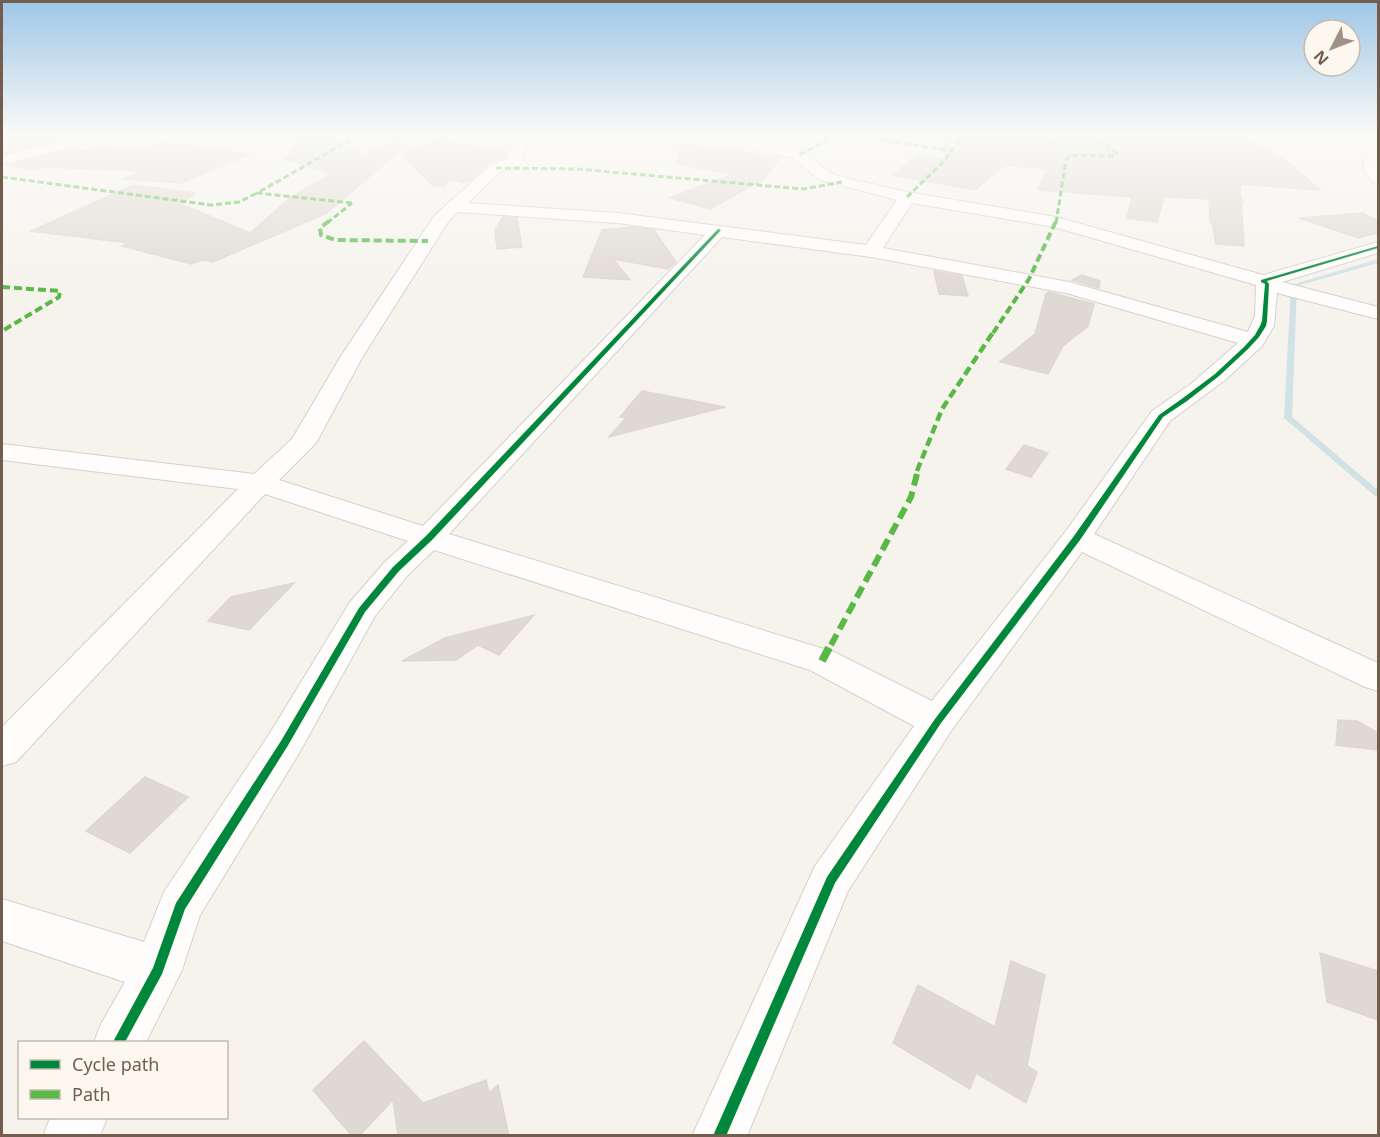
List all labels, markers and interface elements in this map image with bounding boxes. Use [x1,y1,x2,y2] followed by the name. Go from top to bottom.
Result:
[1302,18,1362,78] north arrow
[1308,46,1333,70] text: N
[18,1041,228,1119] legend
[72,1052,159,1076] text: Cycle path
[72,1082,111,1106] text: Path

